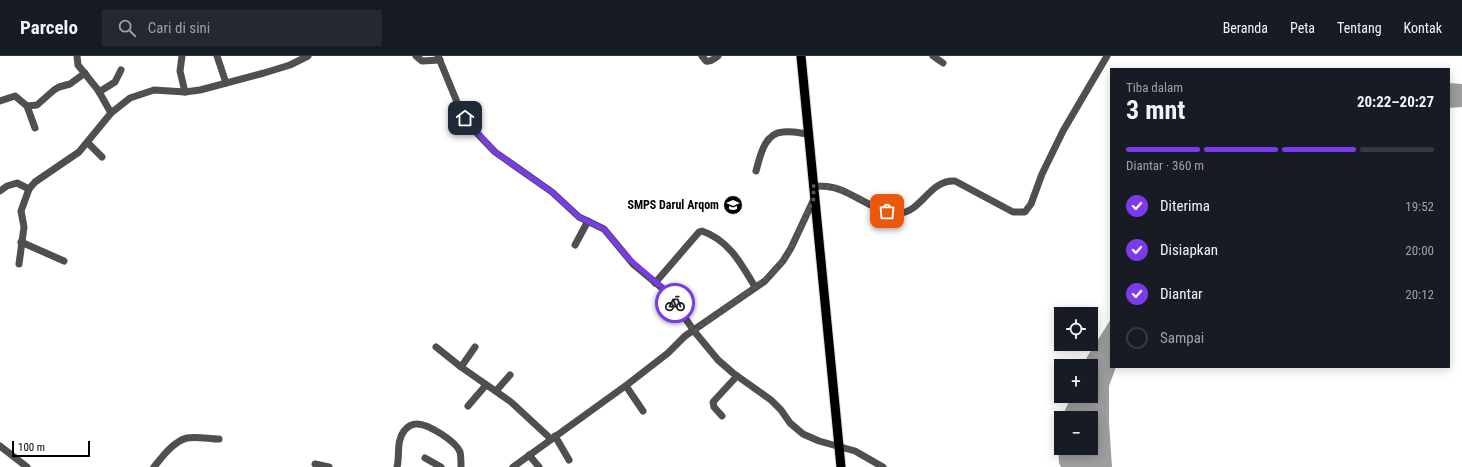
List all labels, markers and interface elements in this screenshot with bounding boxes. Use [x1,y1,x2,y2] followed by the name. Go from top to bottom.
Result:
[102,10,382,46] search box
[20,16,78,39] text: Parcelo
[116,17,138,39] icon: search
[148,19,210,37] text: Cari di sini
[1223,20,1268,36] text: Beranda
[1290,20,1315,36] text: Peta
[1337,20,1382,36] text: Tentang
[1404,20,1442,36] text: Kontak
[1126,80,1183,95] text: Tiba dalam
[1357,93,1434,111] text: 20:22–20:27
[1126,95,1185,125] text: 3 mnt
[448,101,482,135] pin
[454,107,476,129] icon: home
[1126,158,1204,173] text: Diantar · 360 m
[722,194,744,216] school or university icon: SMPS Darul Arqom
[870,194,904,228] pin
[1126,195,1148,217] icon: check
[1160,197,1210,215] text: Diterima
[627,198,719,212] place label: SMPS Darul Arqom
[1405,199,1434,214] text: 19:52
[876,200,898,222] icon: bag
[1126,239,1148,261] icon: check
[1160,241,1218,259] text: Disiapkan
[1405,243,1434,258] text: 20:00
[655,283,695,323] courier
[1126,283,1148,305] icon: check
[1160,285,1203,303] text: Diantar
[1405,287,1434,302] text: 20:12
[664,292,686,314] icon: bike
[1054,307,1098,455] map controls
[1054,307,1098,351] button: locate
[1160,329,1204,347] text: Sampai
[1054,359,1098,403] button: +
[1054,411,1098,455] button: −
[12,439,90,458] scale bar
[18,441,45,454] text: 100 m

